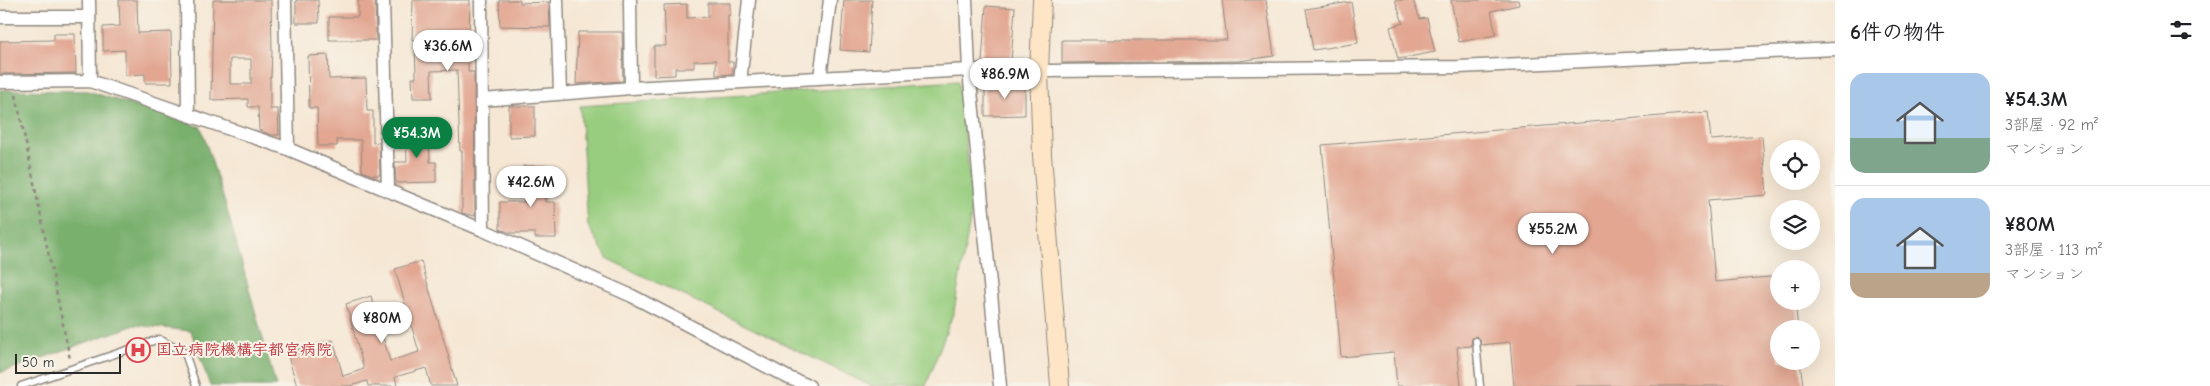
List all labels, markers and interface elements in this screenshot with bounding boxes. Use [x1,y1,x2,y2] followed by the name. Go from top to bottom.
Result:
[2167,16,2195,44] icon: filters
[1850,20,1945,44] text: 6件の物件
[407,30,489,72] pin: ¥36.6M
[424,37,472,55] text: ¥36.6M
[964,58,1046,100] pin: ¥86.9M
[981,65,1029,83] text: ¥86.9M
[2005,87,2067,111] text: ¥54.3M
[1890,93,1950,153] icon: home
[376,116,458,159] pin: ¥54.3M
[2005,116,2098,134] text: 3部屋 · 92 m²
[393,124,441,142] text: ¥54.3M
[1770,140,1820,370] map controls
[1770,140,1820,190] button: locate
[2005,140,2084,158] text: マンション
[490,166,572,208] pin: ¥42.6M
[507,173,555,191] text: ¥42.6M
[1770,200,1820,250] button: layers
[1512,212,1594,255] pin: ¥55.2M
[2005,212,2055,236] text: ¥80M
[1890,218,1950,278] icon: home
[1529,220,1577,238] text: ¥55.2M
[2005,241,2102,259] text: 3部屋 · 113 m²
[1770,260,1820,310] button: +
[2005,265,2084,283] text: マンション
[352,302,412,344] pin: ¥80M
[363,309,401,327] text: ¥80M
[1770,320,1820,370] button: −
[125,337,151,363] hospital icon: 国立病院機構宇都宮病院
[156,341,332,359] place label: 国立病院機構宇都宮病院
[15,351,121,374] scale bar
[22,354,54,371] text: 50 m

